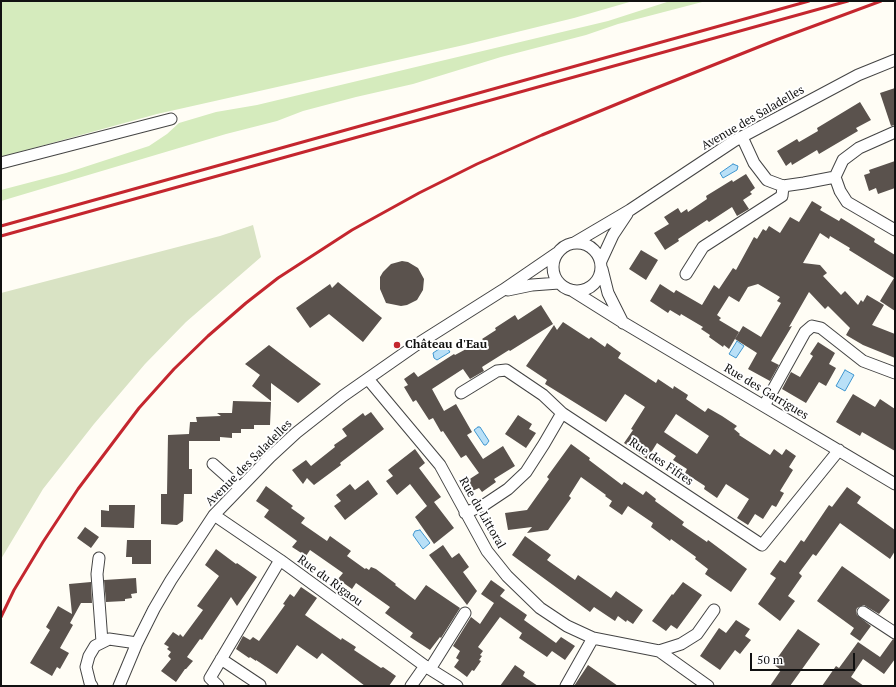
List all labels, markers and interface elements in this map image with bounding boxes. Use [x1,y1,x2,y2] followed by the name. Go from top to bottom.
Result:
[699,83,807,153] street label: Avenue des Saladelles
[405,338,487,352] place label: Château d'Eau
[392,340,402,350] marker: Château d'Eau
[721,361,811,423] street label: Rue des Garrigues
[203,417,295,509] street label: Avenue des Saladelles
[626,435,696,489] street label: Rue des Fifres
[456,475,508,551] street label: Rue du Littoral
[295,553,365,609] street label: Rue du Rigaou
[752,645,857,671] scale bar
[757,652,783,667] text: 50 m

